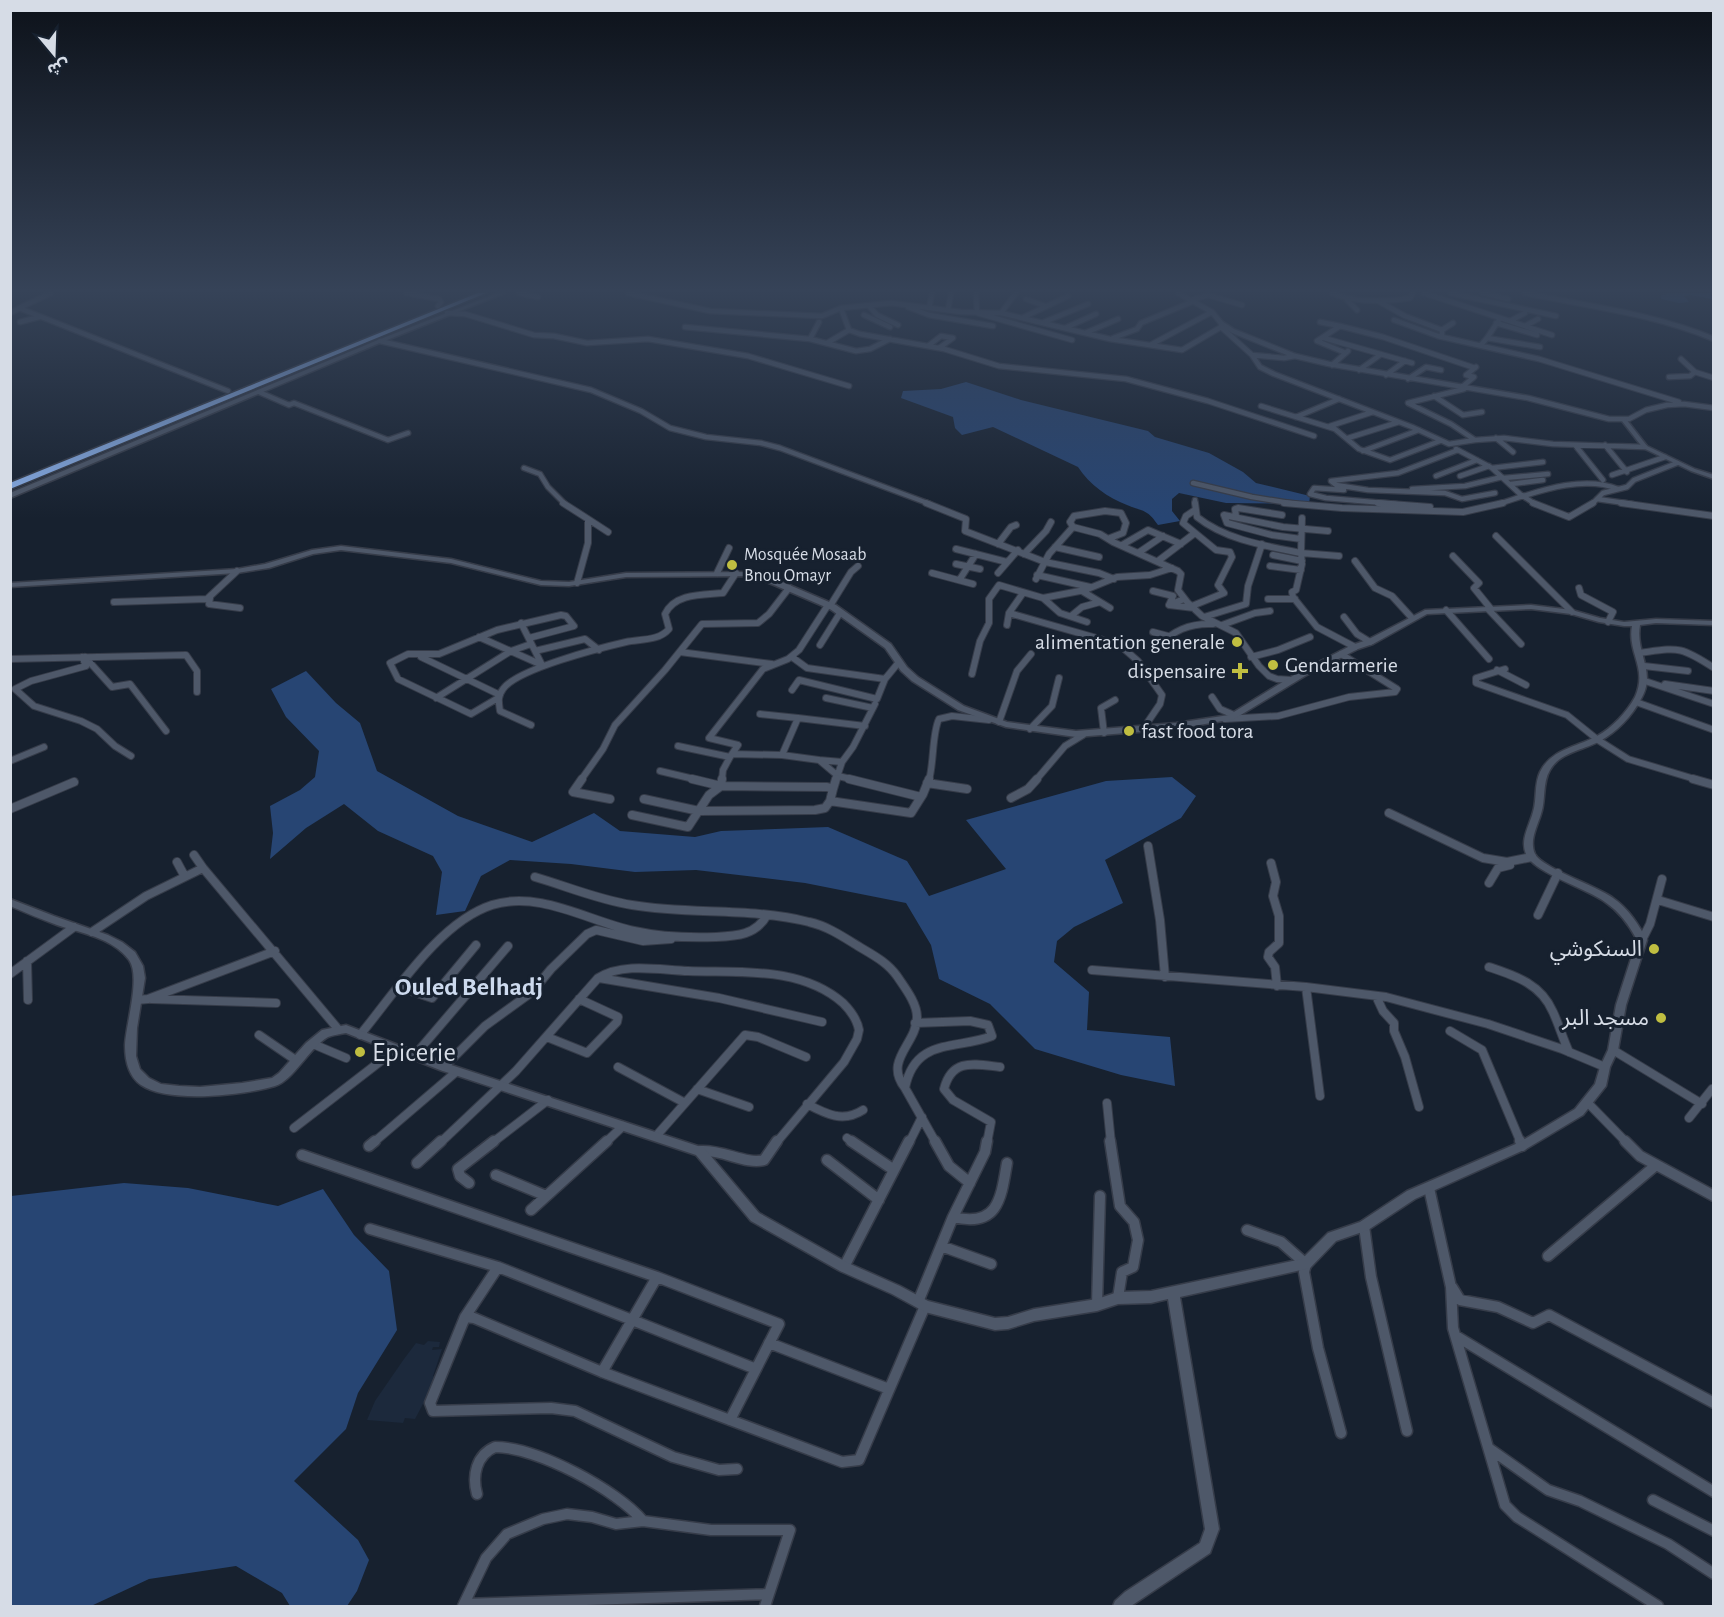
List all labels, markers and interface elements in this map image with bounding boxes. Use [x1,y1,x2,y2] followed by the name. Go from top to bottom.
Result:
[24,24,84,84] north arrow
[45,55,72,78] text: ش
[744,546,866,585] place label: Mosquée Mosaab Bnou Omayr
[725,558,739,572] marker: Mosquée Mosaab Bnou Omayr
[1035,631,1225,653] place label: alimentation generale
[1230,635,1244,649] marker: alimentation generale
[1285,654,1398,676] place label: Gendarmerie
[1266,658,1280,672] marker: Gendarmerie
[1128,660,1226,682] place label: dispensaire
[1231,662,1249,680] marker: dispensaire
[1141,720,1254,742] place label: fast food tora
[1122,724,1136,738] marker: fast food tora
[1550,938,1642,965] place label: السنكوشي
[1647,942,1661,956] marker: السنكوشي
[395,974,543,1000] district label: Ouled Belhadj
[1561,1007,1649,1030] place label: مسجد البر
[1654,1011,1668,1025] marker: مسجد البر
[372,1039,456,1066] place label: Epicerie
[353,1045,367,1059] marker: Epicerie

